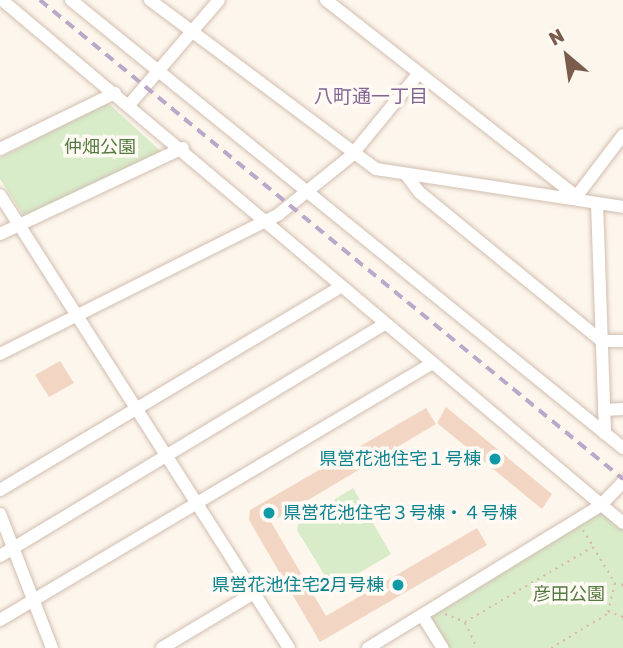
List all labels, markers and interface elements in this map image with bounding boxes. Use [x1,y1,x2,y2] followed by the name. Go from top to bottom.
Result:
[532,21,602,91] north arrow
[545,24,568,51] text: N
[314,86,428,108] district label: 八町通一丁目
[64,136,136,158] park label: 仲畑公園
[319,448,481,470] place label: 県営花池住宅１号棟
[487,451,503,467] marker: 県営花池住宅１号棟
[283,502,517,524] place label: 県営花池住宅３号棟・４号棟
[261,505,277,521] marker: 県営花池住宅３号棟・４号棟
[211,574,384,596] place label: 県営花池住宅2月号棟
[390,577,406,593] marker: 県営花池住宅2月号棟
[533,583,605,605] park label: 彦田公園

